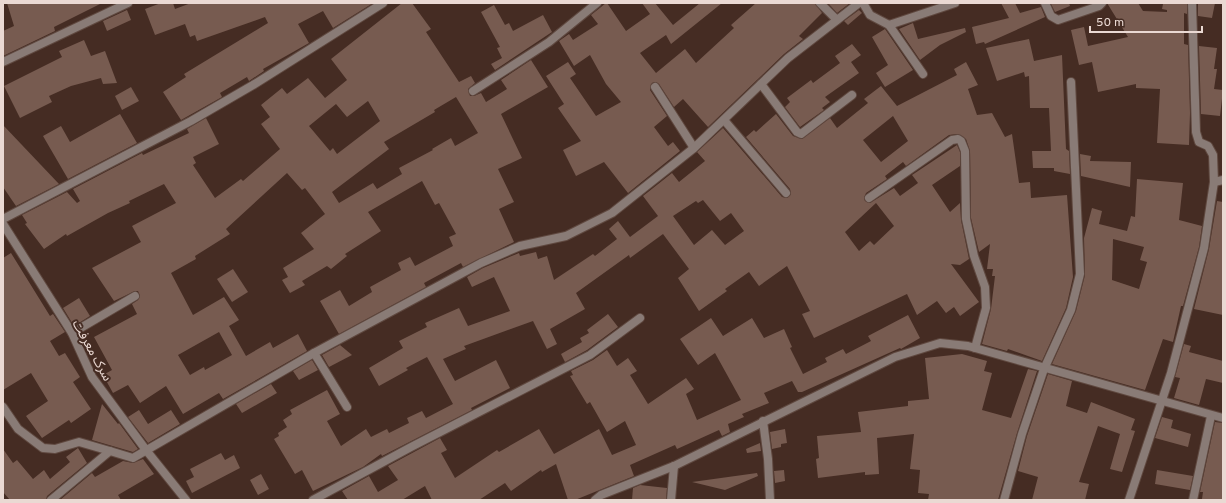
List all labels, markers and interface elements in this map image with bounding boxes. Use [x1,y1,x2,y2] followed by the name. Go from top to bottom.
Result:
[1090,8,1202,34] scale bar
[1096,15,1124,31] text: 50 m
[68,318,115,384] street label: سرک معرفت

